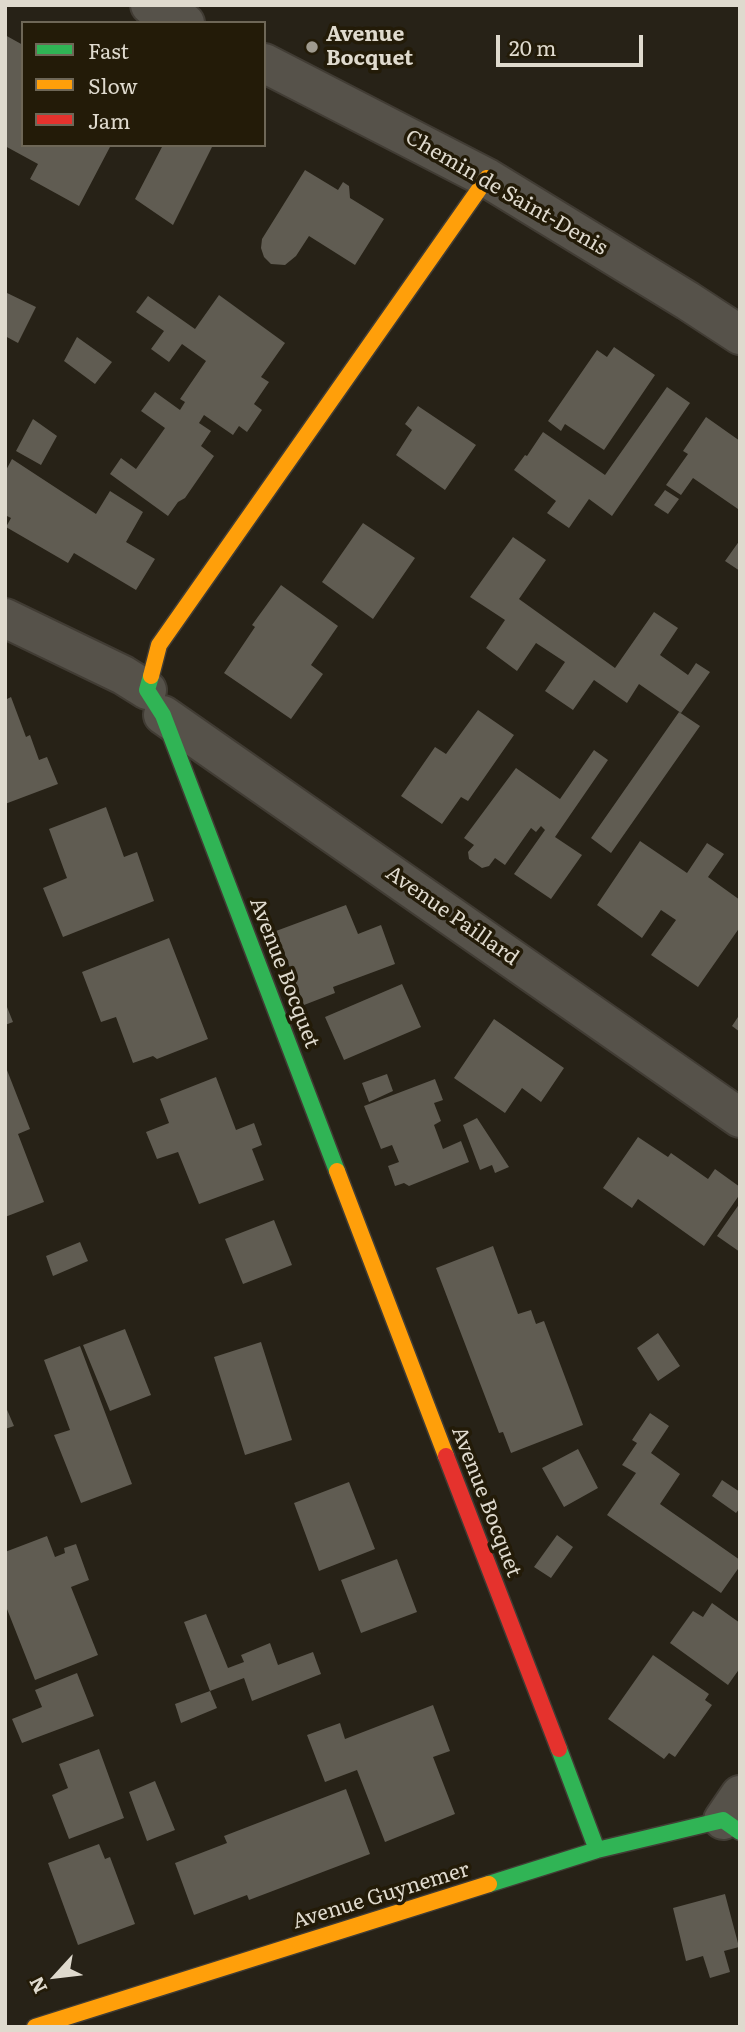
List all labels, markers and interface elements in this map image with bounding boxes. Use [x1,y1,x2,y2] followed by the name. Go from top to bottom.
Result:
[21,21,266,147] legend
[500,21,647,65] scale bar
[326,22,413,72] place label: Avenue Bocquet
[509,31,556,62] text: 20 m
[88,34,129,65] text: Fast
[304,39,320,55] marker: Avenue Bocquet
[88,69,138,100] text: Slow
[88,104,130,135] text: Jam
[400,125,612,261] street label: Chemin de Saint-Denis
[381,861,523,971] street label: Avenue Paillard
[244,894,324,1052] street label: Avenue Bocquet
[446,1423,526,1581] street label: Avenue Bocquet
[289,1857,473,1935] street label: Avenue Guynemer
[21,1941,91,2011] north arrow
[21,1972,53,1999] text: N

